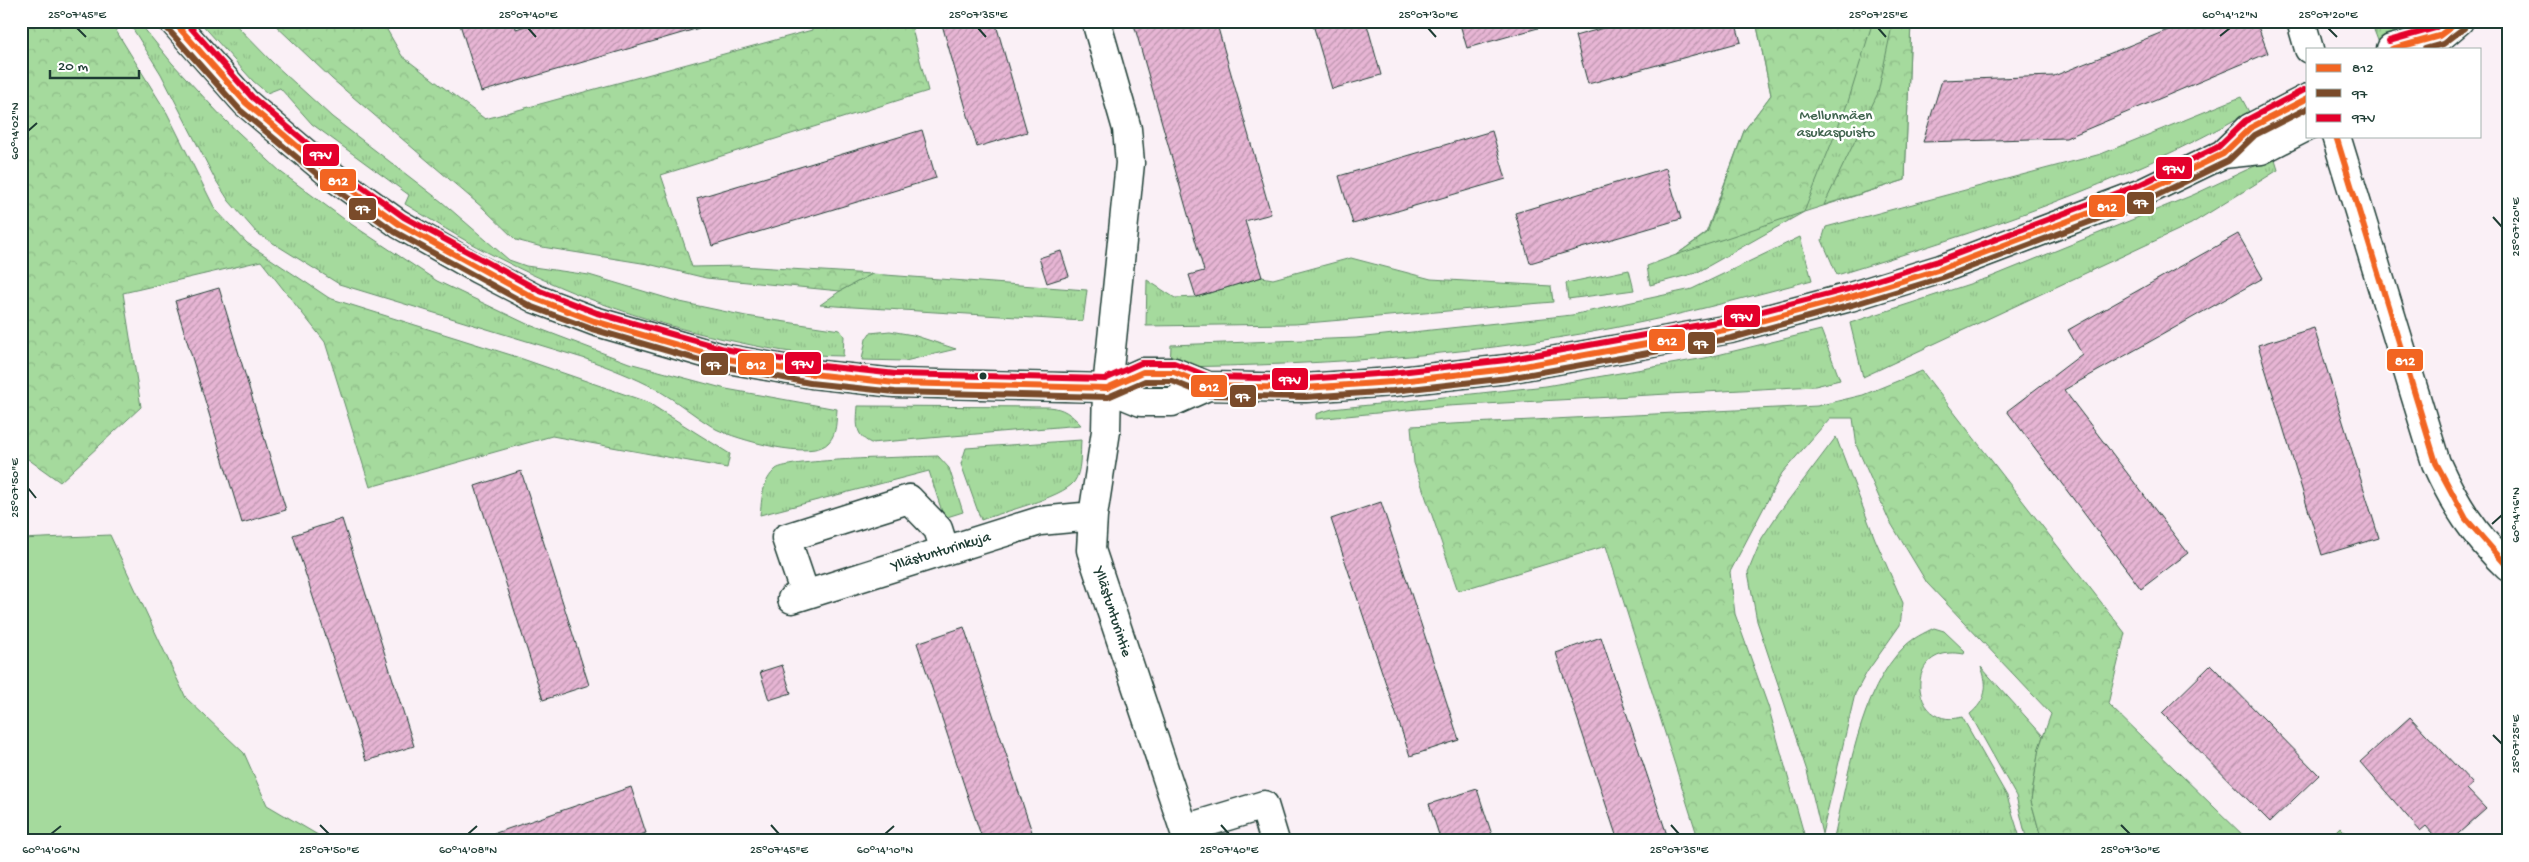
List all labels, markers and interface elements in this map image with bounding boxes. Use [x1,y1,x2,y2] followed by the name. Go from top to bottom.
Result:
[48,9,107,23] text: 25°07'45"E
[499,9,558,23] text: 25°07'40"E
[949,9,1008,23] text: 25°07'35"E
[1398,9,1458,23] text: 25°07'30"E
[1849,9,1908,23] text: 25°07'25"E
[2202,9,2258,23] text: 60°14'12"N
[2299,9,2358,23] text: 25°07'20"E
[50,48,139,80] scale bar
[2306,48,2482,138] legend
[58,58,88,76] text: 20 m
[2352,60,2374,78] text: 812
[2351,86,2369,104] text: 97
[9,102,23,160] text: 60°14'02"N
[1797,107,1875,142] park label: Mellunmäen asukaspuisto
[2351,110,2376,128] text: 97V
[302,143,340,167] line badge: 97V
[309,148,332,165] text: 97V
[2155,156,2193,180] line badge: 97V
[2162,162,2185,179] text: 97V
[319,168,357,192] line badge: 812
[328,174,348,191] text: 812
[2126,191,2155,215] line badge: 97
[2088,194,2126,218] line badge: 812
[2133,196,2149,213] text: 97
[348,197,377,221] line badge: 97
[2510,197,2524,256] text: 25°07'20"E
[2097,200,2117,217] text: 812
[355,202,371,219] text: 97
[1723,304,1761,328] line badge: 97V
[1730,310,1753,327] text: 97V
[1648,328,1686,352] line badge: 812
[1687,331,1716,355] line badge: 97
[1657,334,1677,351] text: 812
[1693,337,1709,354] text: 97
[2386,348,2424,372] line badge: 812
[784,351,822,375] line badge: 97V
[700,352,729,376] line badge: 97
[737,352,775,376] line badge: 812
[2395,354,2415,371] text: 812
[791,357,814,374] text: 97V
[706,358,722,375] text: 97
[746,358,766,375] text: 812
[1271,367,1309,391] line badge: 97V
[978,371,988,381] unlabelled marker
[1278,373,1301,390] text: 97V
[1190,374,1228,398] line badge: 812
[1199,380,1219,397] text: 812
[1229,384,1257,408] line badge: 97
[1235,390,1251,407] text: 97
[9,458,23,518] text: 25°07'50"E
[2510,487,2524,543] text: 60°14'16"N
[887,528,994,576] street label: Yllästunturinkuja
[1088,563,1135,660] street label: Yllästunturintie
[2510,714,2524,773] text: 25°07'25"E
[22,844,80,858] text: 60°14'06"N
[299,844,359,858] text: 25°07'50"E
[439,844,497,858] text: 60°14'08"N
[750,844,809,858] text: 25°07'45"E
[857,844,913,858] text: 60°14'10"N
[1200,844,1259,858] text: 25°07'40"E
[1650,844,1709,858] text: 25°07'35"E
[2100,844,2160,858] text: 25°07'30"E

